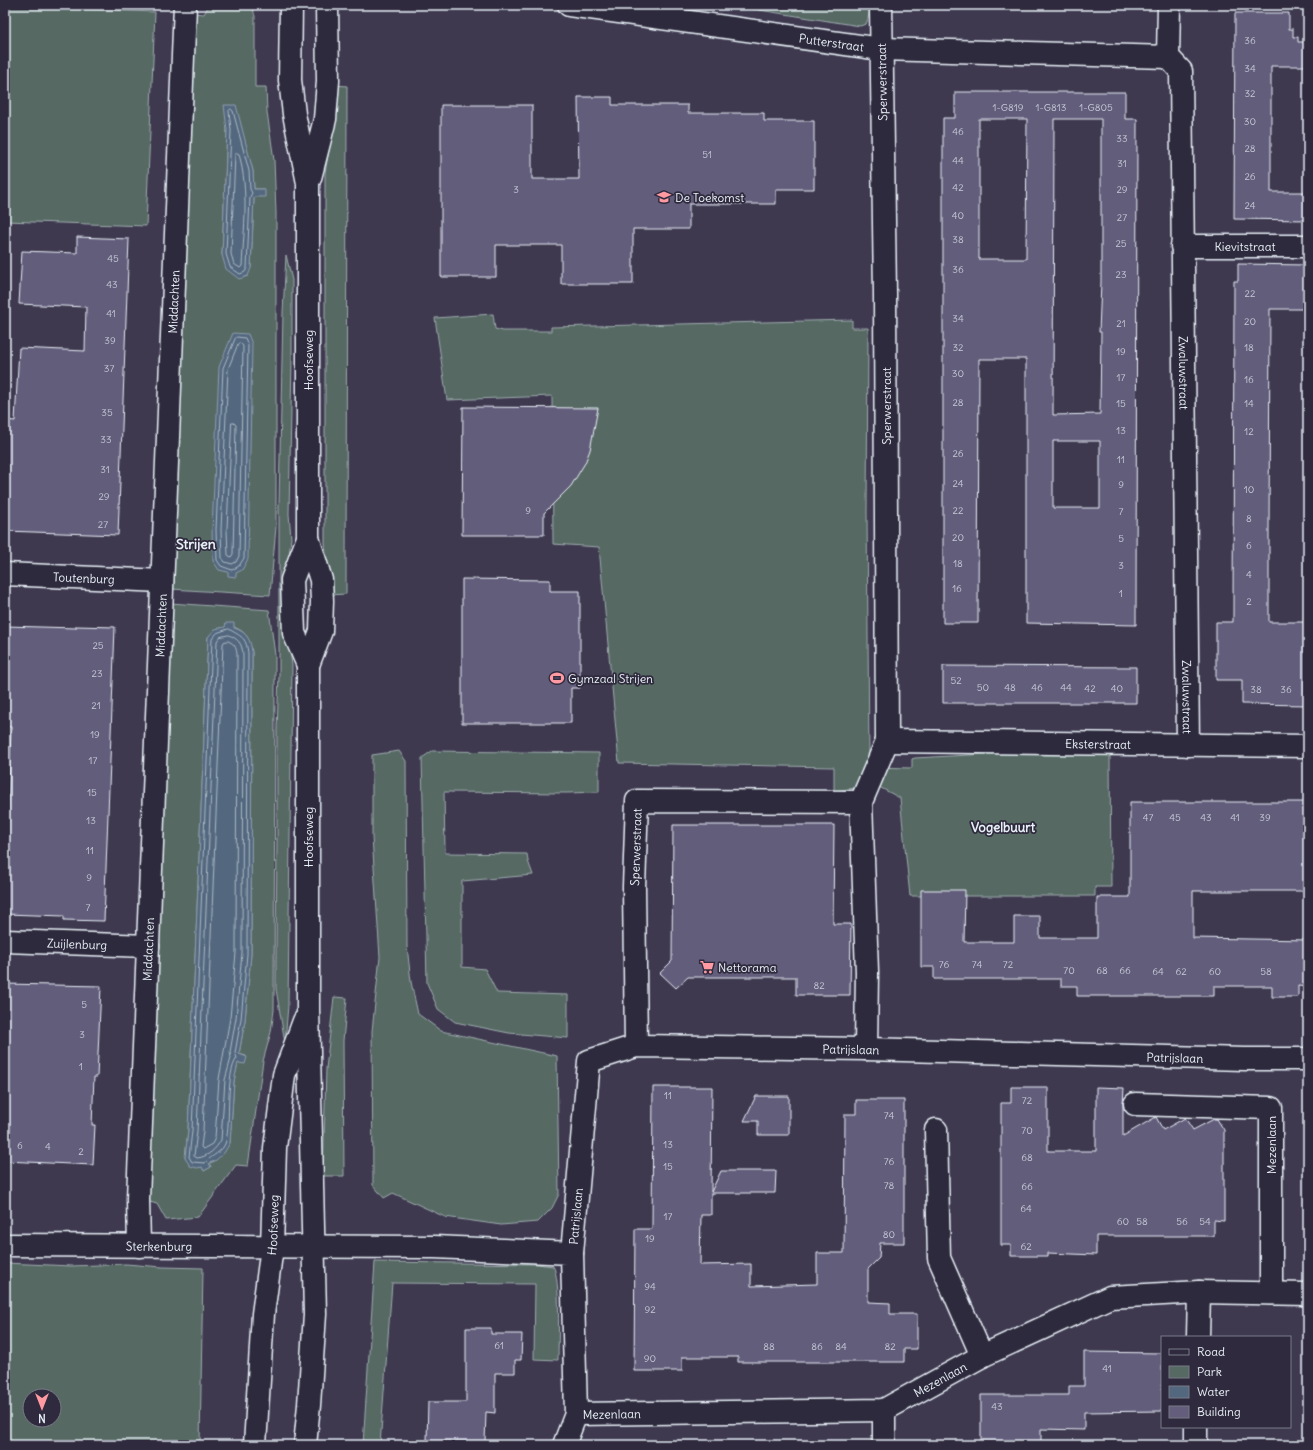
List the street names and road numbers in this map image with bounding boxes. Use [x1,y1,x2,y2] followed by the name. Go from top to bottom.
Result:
[798,30,865,54] street label: Putterstraat
[874,43,890,121] street label: Sperwerstraat
[1214,239,1276,254] street label: Kievitstraat
[165,270,182,334] street label: Middachten
[301,330,316,390] street label: Hoofseweg
[1176,336,1192,410] street label: Zwaluwstraat
[879,367,894,445] street label: Sperwerstraat
[53,569,115,586] street label: Toutenburg
[152,593,169,658] street label: Middachten
[1180,660,1195,734] street label: Zwaluwstraat
[1065,736,1131,751] street label: Eksterstraat
[301,807,316,867] street label: Hoofseweg
[627,808,644,886] street label: Sperwerstraat
[139,917,157,981] street label: Middachten
[47,935,107,952] street label: Zuijlenburg
[822,1041,880,1057] street label: Patrijslaan
[1146,1049,1203,1065] street label: Patrijslaan
[1264,1116,1279,1174] street label: Mezenlaan
[565,1187,585,1245] street label: Patrijslaan
[263,1194,281,1256] street label: Hoofseweg
[126,1238,192,1253] street label: Sterkenburg
[911,1359,969,1400] street label: Mezenlaan
[583,1406,641,1421] street label: Mezenlaan

